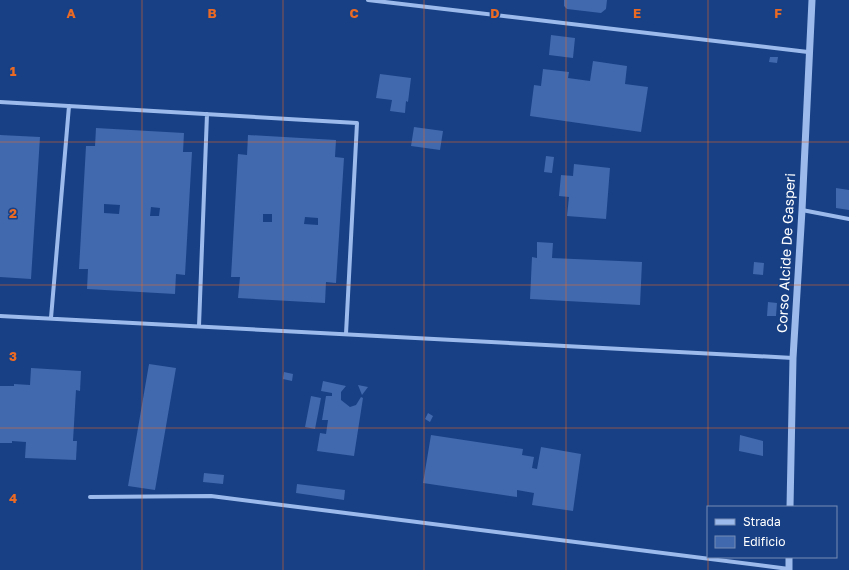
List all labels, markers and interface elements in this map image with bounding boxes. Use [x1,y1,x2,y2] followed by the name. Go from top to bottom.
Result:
[66,5,76,21] text: A
[207,5,217,21] text: B
[349,5,359,21] text: C
[490,5,500,21] text: D
[633,5,641,21] text: E
[774,5,782,21] text: F
[10,63,17,79] text: 1
[773,172,798,333] street label: Corso Alcide De Gasperi
[9,205,17,221] text: 2
[9,348,17,364] text: 3
[9,490,17,506] text: 4
[707,506,837,558] legend
[743,514,781,529] text: Strada
[743,534,785,549] text: Edificio

